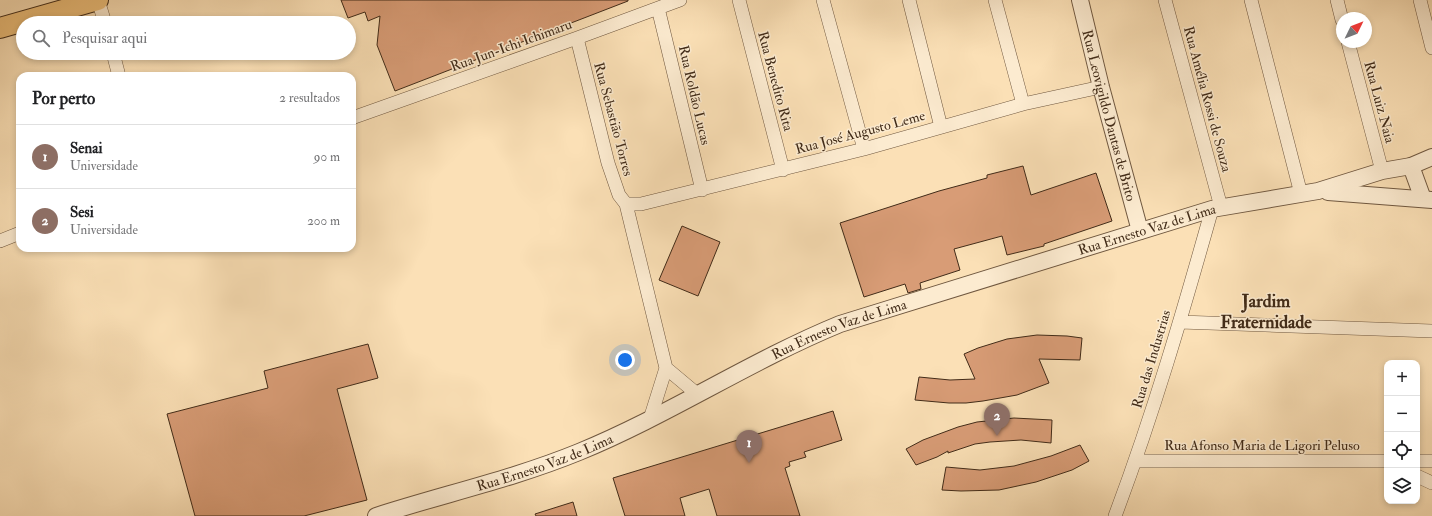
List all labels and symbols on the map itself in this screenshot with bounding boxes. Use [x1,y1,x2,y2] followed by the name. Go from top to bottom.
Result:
[1336,12,1372,48] north arrow
[448,16,574,75] street label: Rua Jun-Ichi Ichimaru
[1180,24,1235,174] street label: Rua Amélia Rossi de Souza
[1078,28,1140,203] street label: Rua Leovigildo Dantas de Brito
[754,29,797,133] street label: Rua Benedito Rita
[675,44,714,147] street label: Rua Roldão Lucas
[1360,59,1399,145] street label: Rua Luiz Naia
[590,60,637,178] street label: Rua Sebastião Torres
[793,107,927,158] street label: Rua José Augusto Leme
[1076,200,1217,259] street label: Rua Ernesto Vaz de Lima
[1220,290,1312,334] district label: Jardim Fraternidade
[769,296,909,363] street label: Rua Ernesto Vaz de Lima
[1128,308,1175,410] street label: Rua das Industrias
[615,350,635,370] your location
[984,403,1010,436] pin: 2
[475,430,616,495] street label: Rua Ernesto Vaz de Lima
[736,430,762,463] pin: 1
[1164,437,1360,454] street label: Rua Afonso Maria de Ligori Peluso

